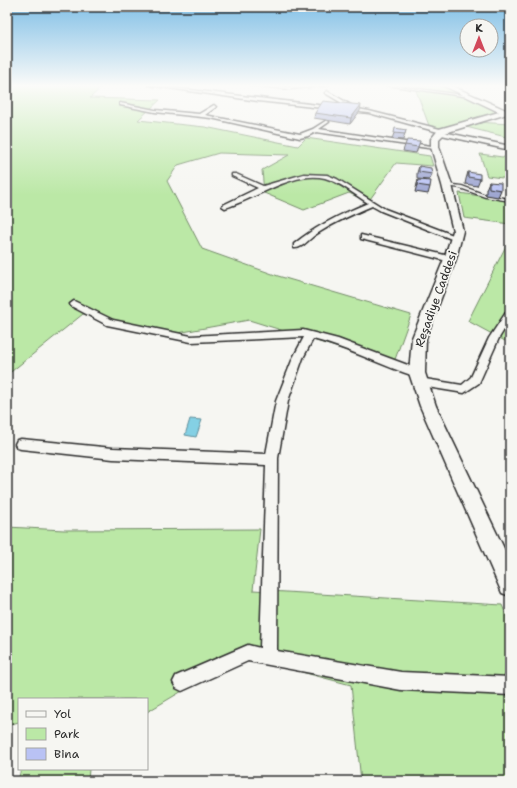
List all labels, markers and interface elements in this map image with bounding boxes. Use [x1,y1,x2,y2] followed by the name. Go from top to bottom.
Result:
[459,18,499,58] north arrow
[475,21,483,36] text: K
[411,249,461,349] street label: Reşadiye Caddesi
[18,698,148,770] legend
[54,706,71,722] text: Yol
[54,726,80,742] text: Park
[54,746,80,762] text: Bina

